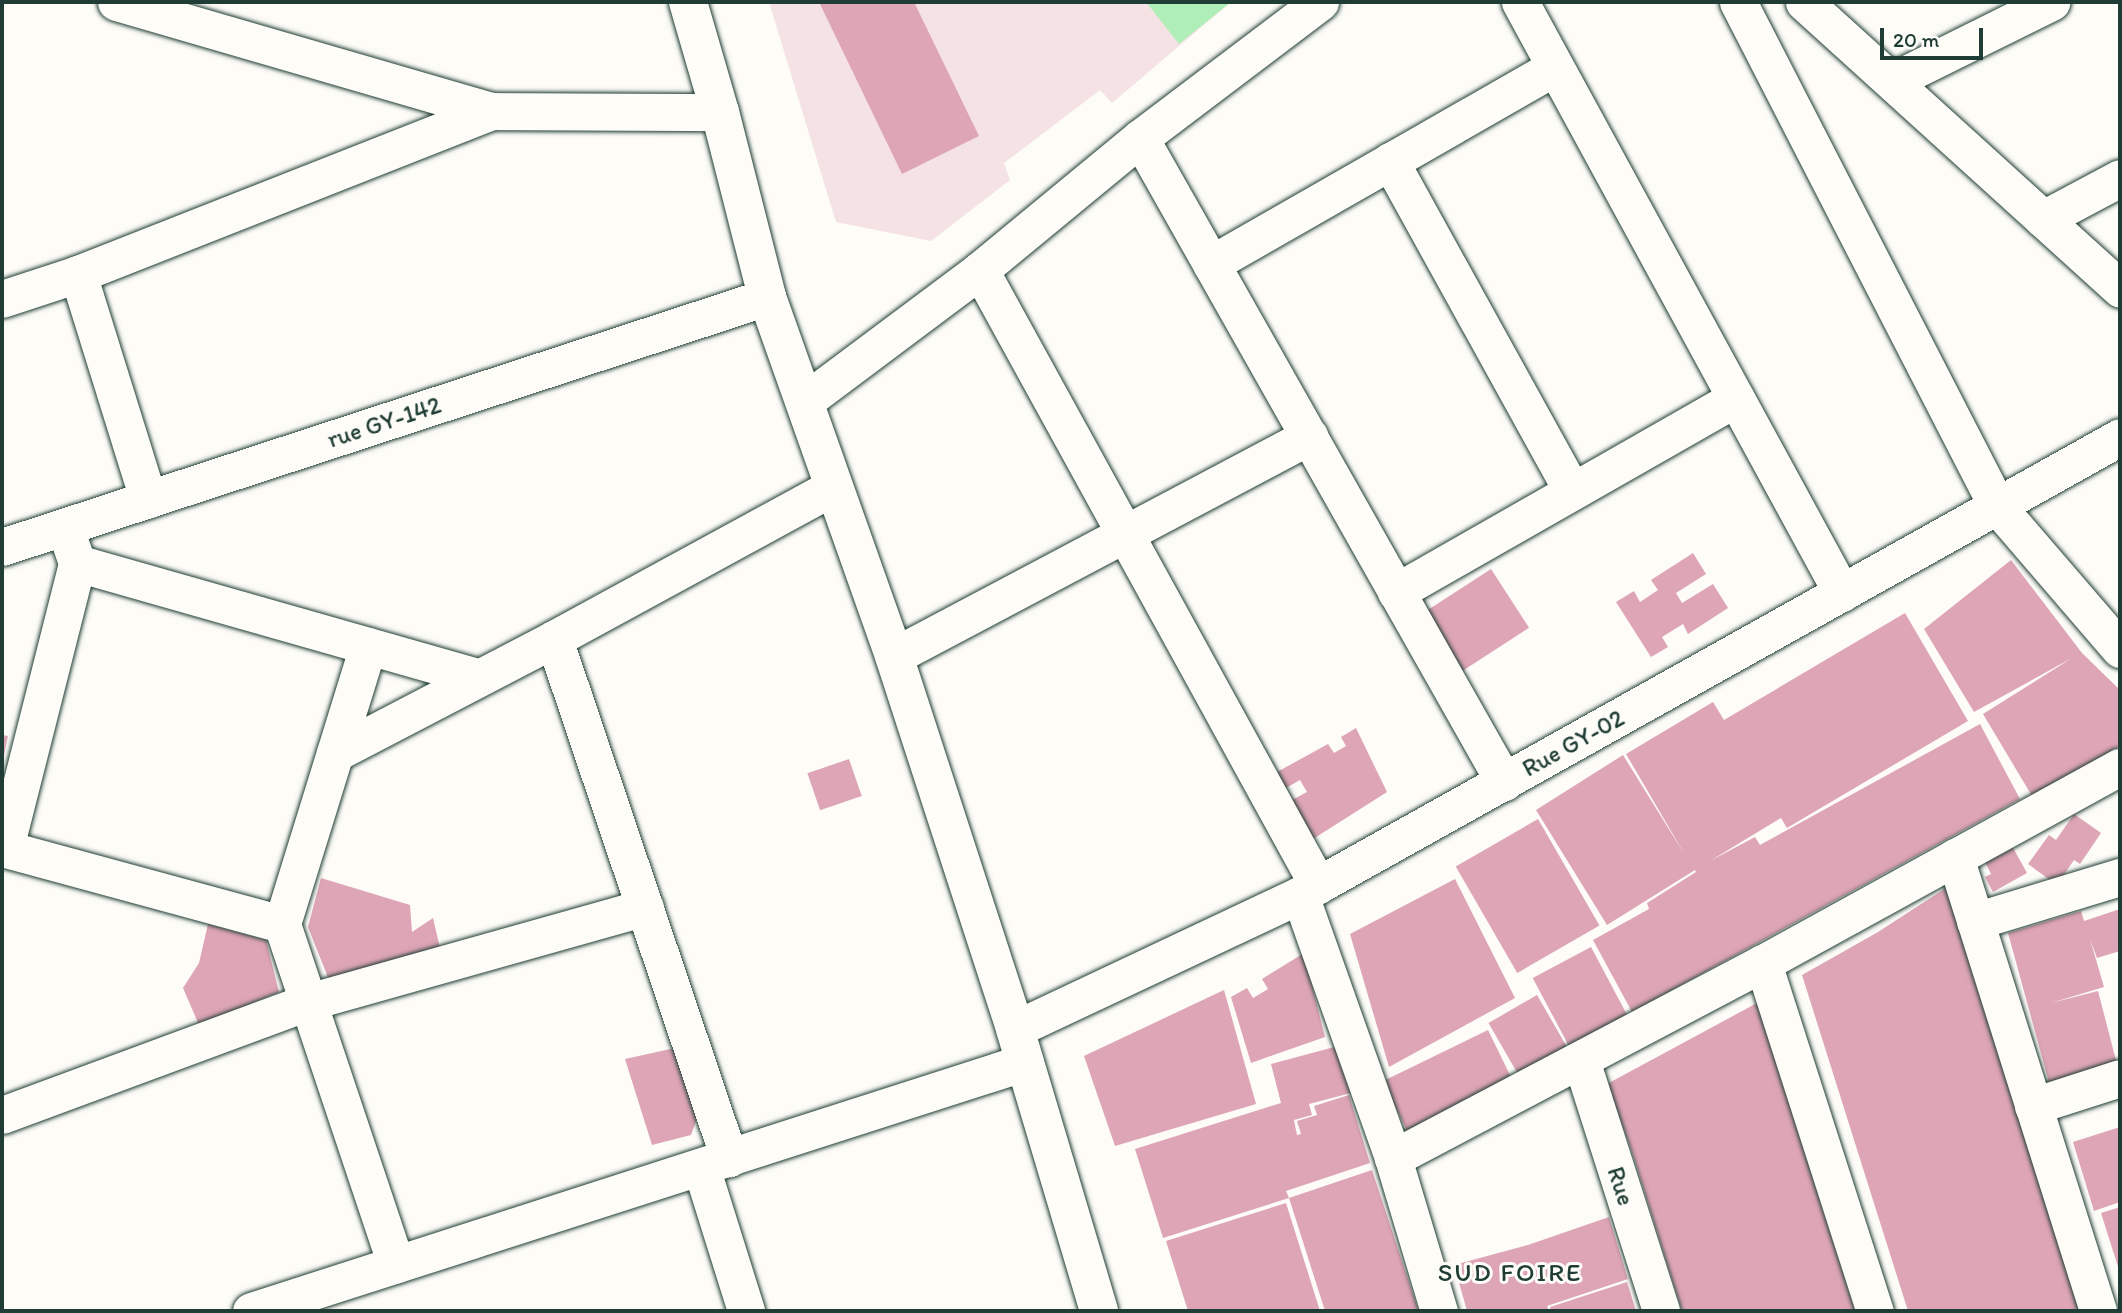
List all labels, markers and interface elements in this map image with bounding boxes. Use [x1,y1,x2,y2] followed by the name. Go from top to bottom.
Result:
[1884,14,1987,58] scale bar
[1893,27,1939,52] text: 20 m
[324,390,444,454] street label: rue GY-142
[1517,703,1629,783] street label: Rue GY-02
[1601,1163,1641,1209] street label: Rue
[1440,1257,1580,1289] district label: SUD FOIRE

